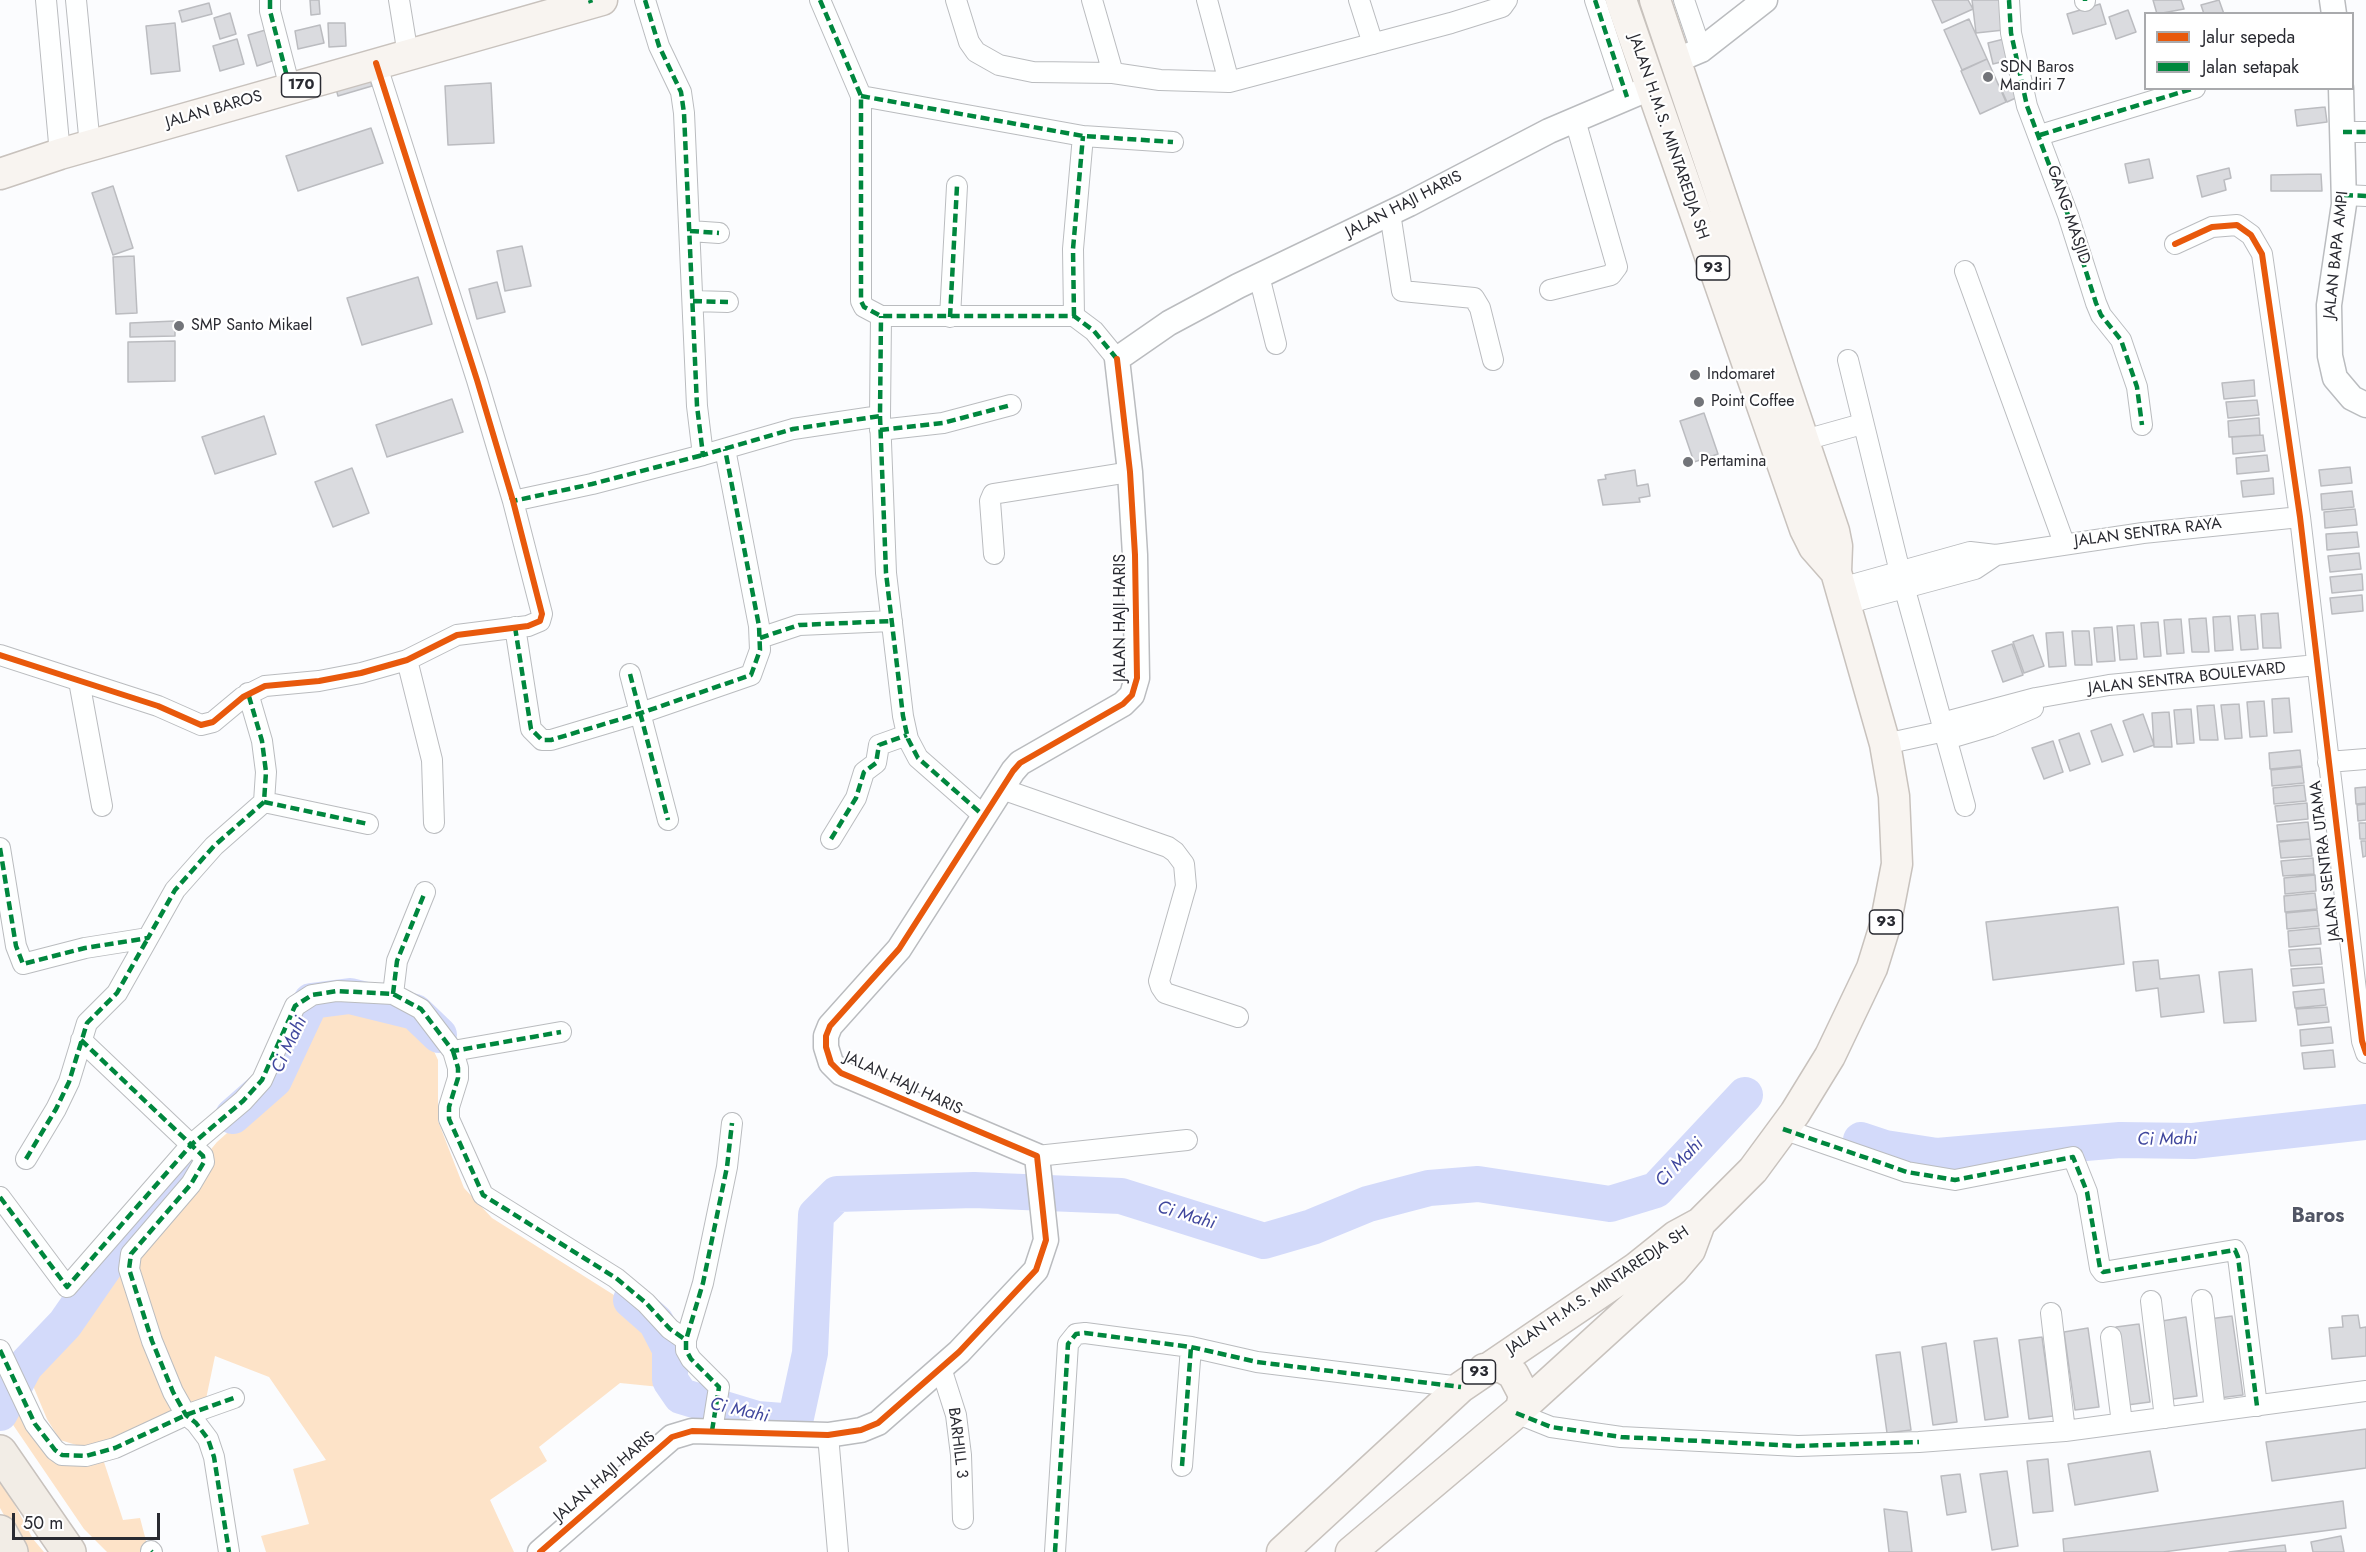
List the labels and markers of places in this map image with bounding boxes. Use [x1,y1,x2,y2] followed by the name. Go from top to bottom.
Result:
[2000,58,2074,96] place label: SDN Baros Mandiri 7
[1981,70,1995,84] marker: SDN Baros Mandiri 7
[191,316,312,336] place label: SMP Santo Mikael
[172,319,186,333] marker: SMP Santo Mikael
[1707,365,1775,385] place label: Indomaret
[1688,368,1702,382] marker: Indomaret
[1711,392,1795,412] place label: Point Coffee
[1692,395,1706,409] marker: Point Coffee
[1700,452,1766,472] place label: Pertamina
[1681,455,1695,469] marker: Pertamina

